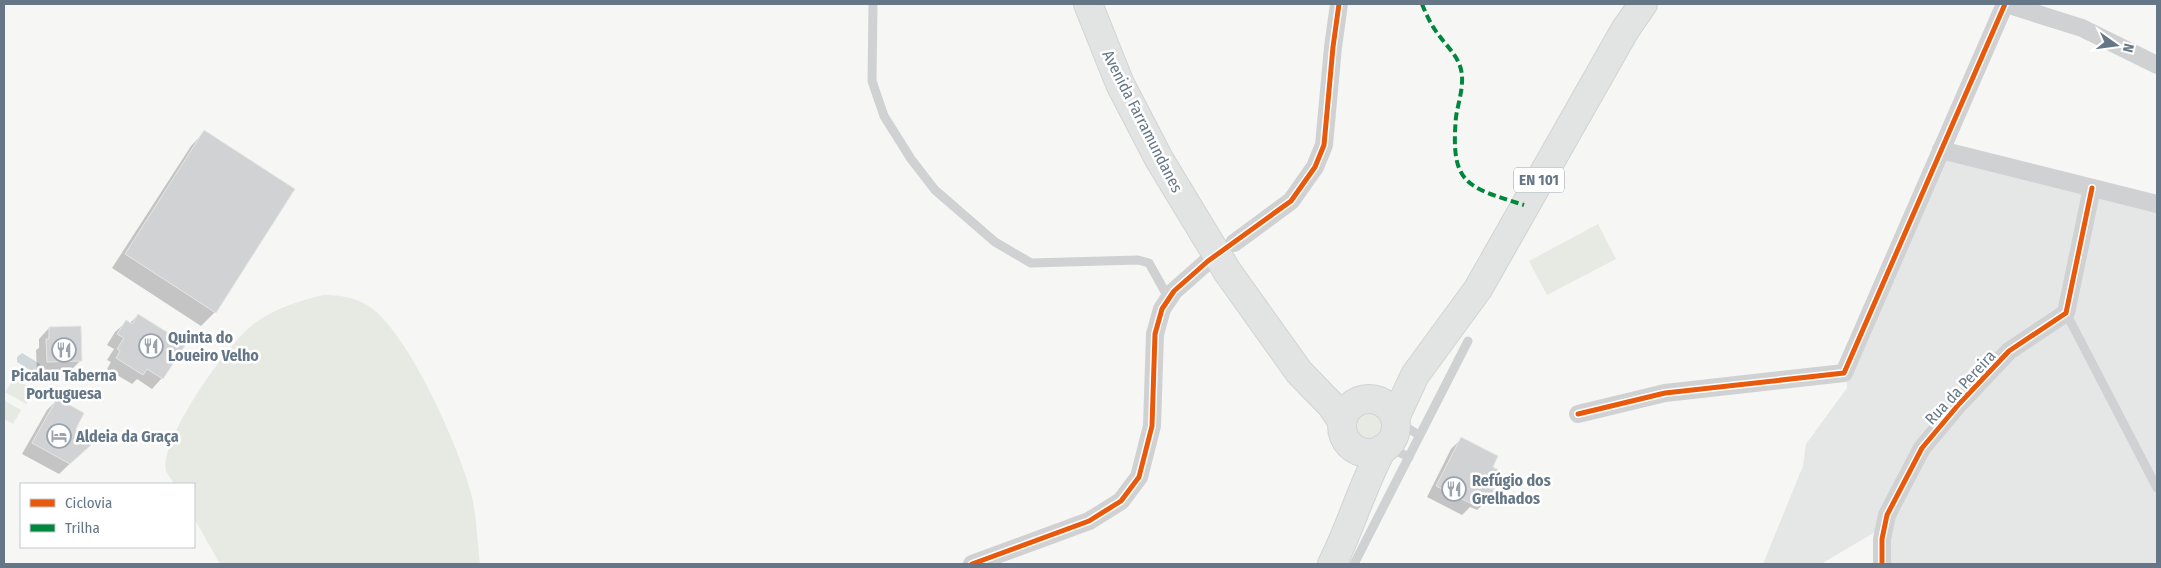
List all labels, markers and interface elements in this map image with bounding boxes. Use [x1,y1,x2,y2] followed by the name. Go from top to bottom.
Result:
[2091,20,2141,70] north arrow
[2119,42,2137,54] text: N
[1098,47,1187,196] street label: Avenida Farramundanes
[1514,168,1564,192] road number: EN 101
[168,328,259,365] place label: Quinta do Loueiro Velho
[138,333,164,359] restaurant icon: Quinta do Loueiro Velho
[51,337,77,363] restaurant icon: Picalau Taberna Portuguesa
[1921,346,2000,428] street label: Rua da Pereira
[11,366,117,403] place label: Picalau Taberna Portuguesa
[46,423,72,449] hotel icon: Aldeia da Graça
[75,427,179,447] place label: Aldeia da Graça
[1472,471,1551,508] place label: Refúgio dos Grelhados
[1441,476,1467,502] restaurant icon: Refúgio dos Grelhados
[20,483,195,548] legend
[65,494,112,512] text: Ciclovia
[65,519,100,537] text: Trilha

